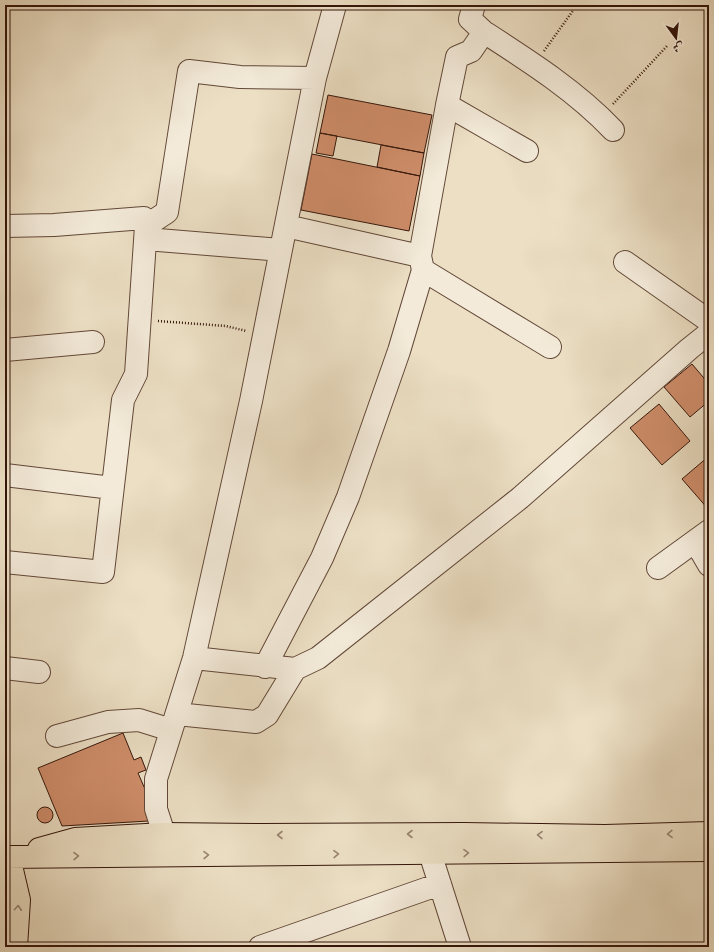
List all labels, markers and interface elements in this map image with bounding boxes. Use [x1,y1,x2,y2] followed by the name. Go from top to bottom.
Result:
[656,18,696,58] north arrow
[671,39,686,56] text: ش
[407,830,413,838] one-way arrow
[667,830,673,839] one-way arrow
[277,831,283,839] one-way arrow
[537,831,543,839] one-way arrow
[463,848,469,857] one-way arrow
[333,850,339,858] one-way arrow
[203,851,209,859] one-way arrow
[73,852,79,860] one-way arrow
[14,905,22,911] one-way arrow

